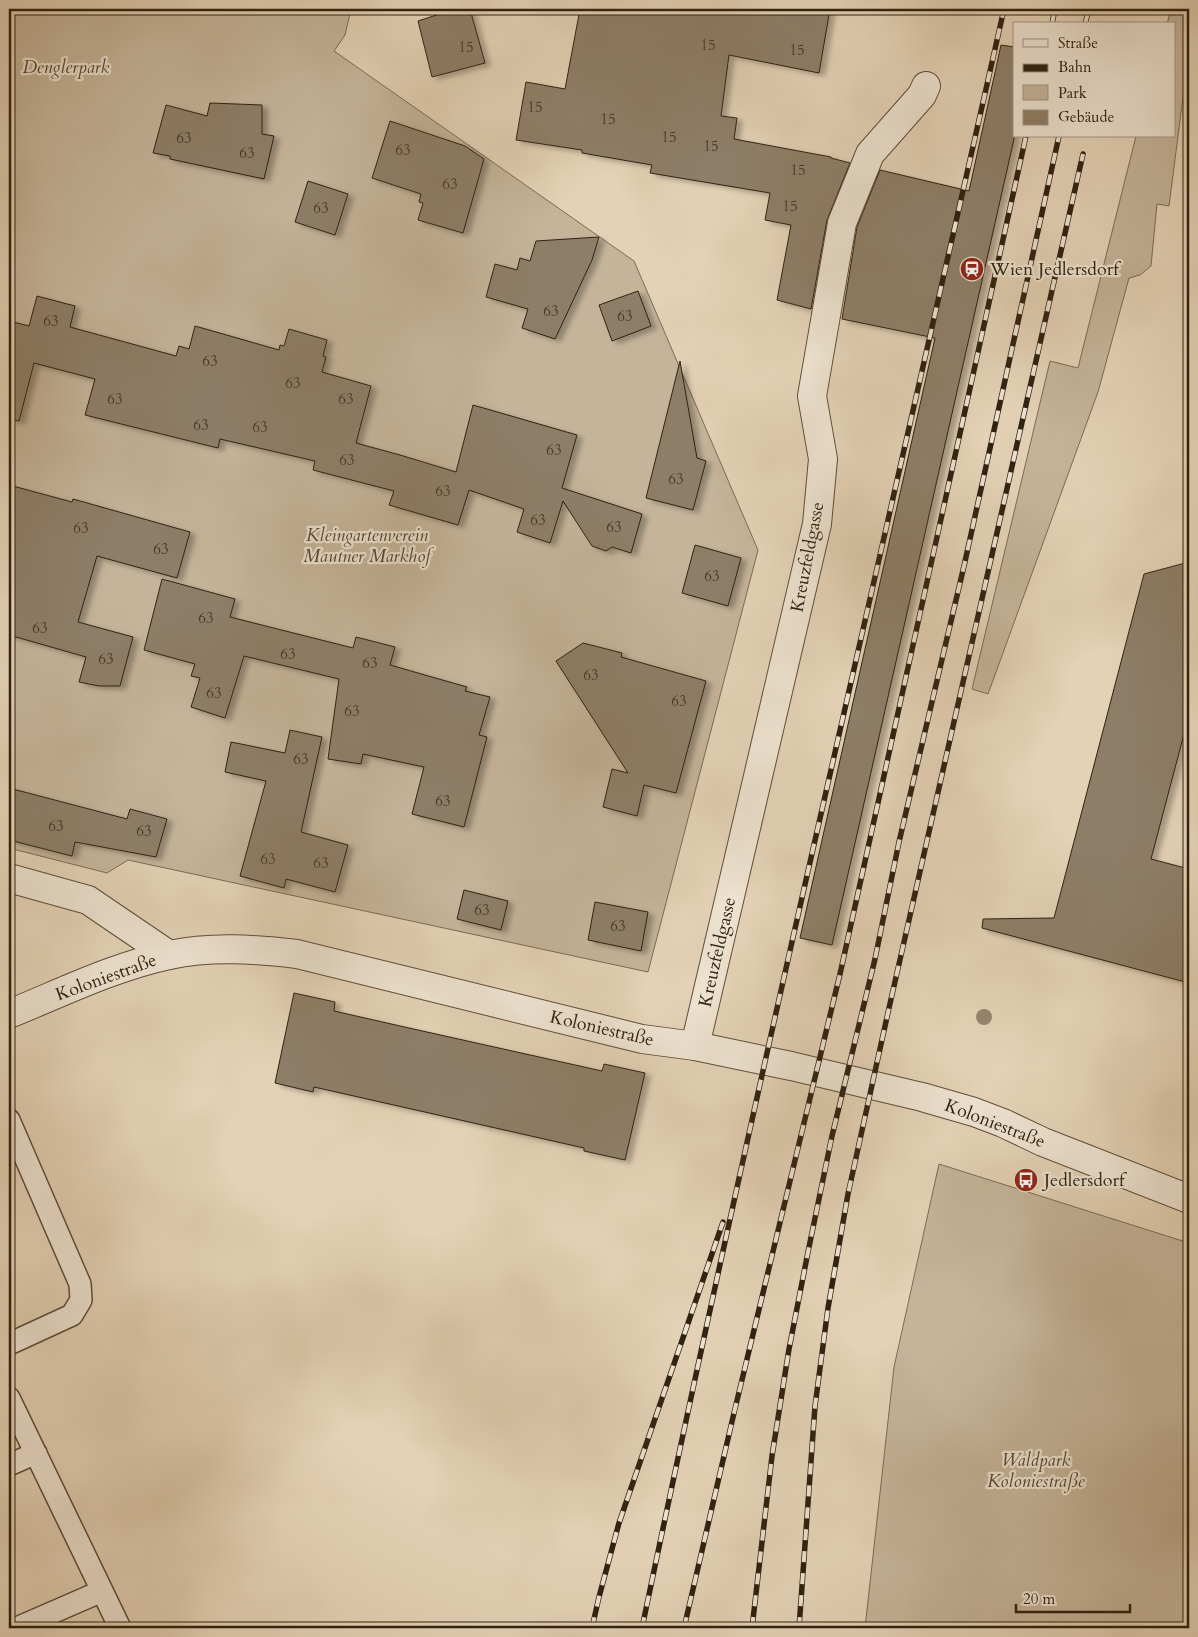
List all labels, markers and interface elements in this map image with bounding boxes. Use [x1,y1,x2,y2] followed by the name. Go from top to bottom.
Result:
[1013,22,1176,138] legend
[1058,33,1098,53] text: Straße
[700,35,716,55] house number: 15
[458,37,474,57] house number: 15
[789,40,805,60] house number: 15
[23,55,110,80] park label: Denglerpark
[1058,57,1092,77] text: Bahn
[1058,83,1087,103] text: Park
[527,97,543,117] house number: 15
[1058,107,1115,127] text: Gebäude
[600,109,616,129] house number: 15
[661,127,677,147] house number: 15
[176,128,192,148] house number: 63
[703,136,719,156] house number: 15
[395,140,411,160] house number: 63
[239,143,255,163] house number: 63
[790,160,806,180] house number: 15
[442,174,458,194] house number: 63
[782,196,798,216] house number: 15
[313,198,329,218] house number: 63
[959,256,985,282] station icon: Wien Jedlersdorf
[989,257,1122,282] place label: Wien Jedlersdorf
[543,301,559,321] house number: 63
[617,306,633,326] house number: 63
[43,311,59,331] house number: 63
[202,351,218,371] house number: 63
[285,373,301,393] house number: 63
[107,389,123,409] house number: 63
[338,389,354,409] house number: 63
[193,415,209,435] house number: 63
[252,417,268,437] house number: 63
[546,440,562,460] house number: 63
[339,450,355,470] house number: 63
[668,469,684,489] house number: 63
[435,481,451,501] house number: 63
[785,500,830,614] street label: Kreuzfeldgasse
[530,510,546,530] house number: 63
[606,517,622,537] house number: 63
[73,518,89,538] house number: 63
[303,523,434,569] park label: Kleingartenverein Mautner Markhof
[153,539,169,559] house number: 63
[704,566,720,586] house number: 63
[198,608,214,628] house number: 63
[32,618,48,638] house number: 63
[280,644,296,664] house number: 63
[98,649,114,669] house number: 63
[362,653,378,673] house number: 63
[583,665,599,685] house number: 63
[206,683,222,703] house number: 63
[671,691,687,711] house number: 63
[344,701,360,721] house number: 63
[293,749,309,769] house number: 63
[435,791,451,811] house number: 63
[48,816,64,836] house number: 63
[136,821,152,841] house number: 63
[260,849,276,869] house number: 63
[313,853,329,873] house number: 63
[693,895,742,1009] street label: Kreuzfeldgasse
[474,900,490,920] house number: 63
[610,916,626,936] house number: 63
[52,948,160,1007] street label: Koloniestraße
[548,1004,656,1053] street label: Koloniestraße
[941,1093,1049,1154] street label: Koloniestraße
[1013,1167,1039,1193] bus stop icon: Jedlersdorf
[1041,1168,1128,1193] place label: Jedlersdorf
[987,1448,1086,1494] park label: Waldpark Koloniestraße
[1016,1582,1129,1614] scale bar
[1023,1589,1055,1609] text: 20 m

